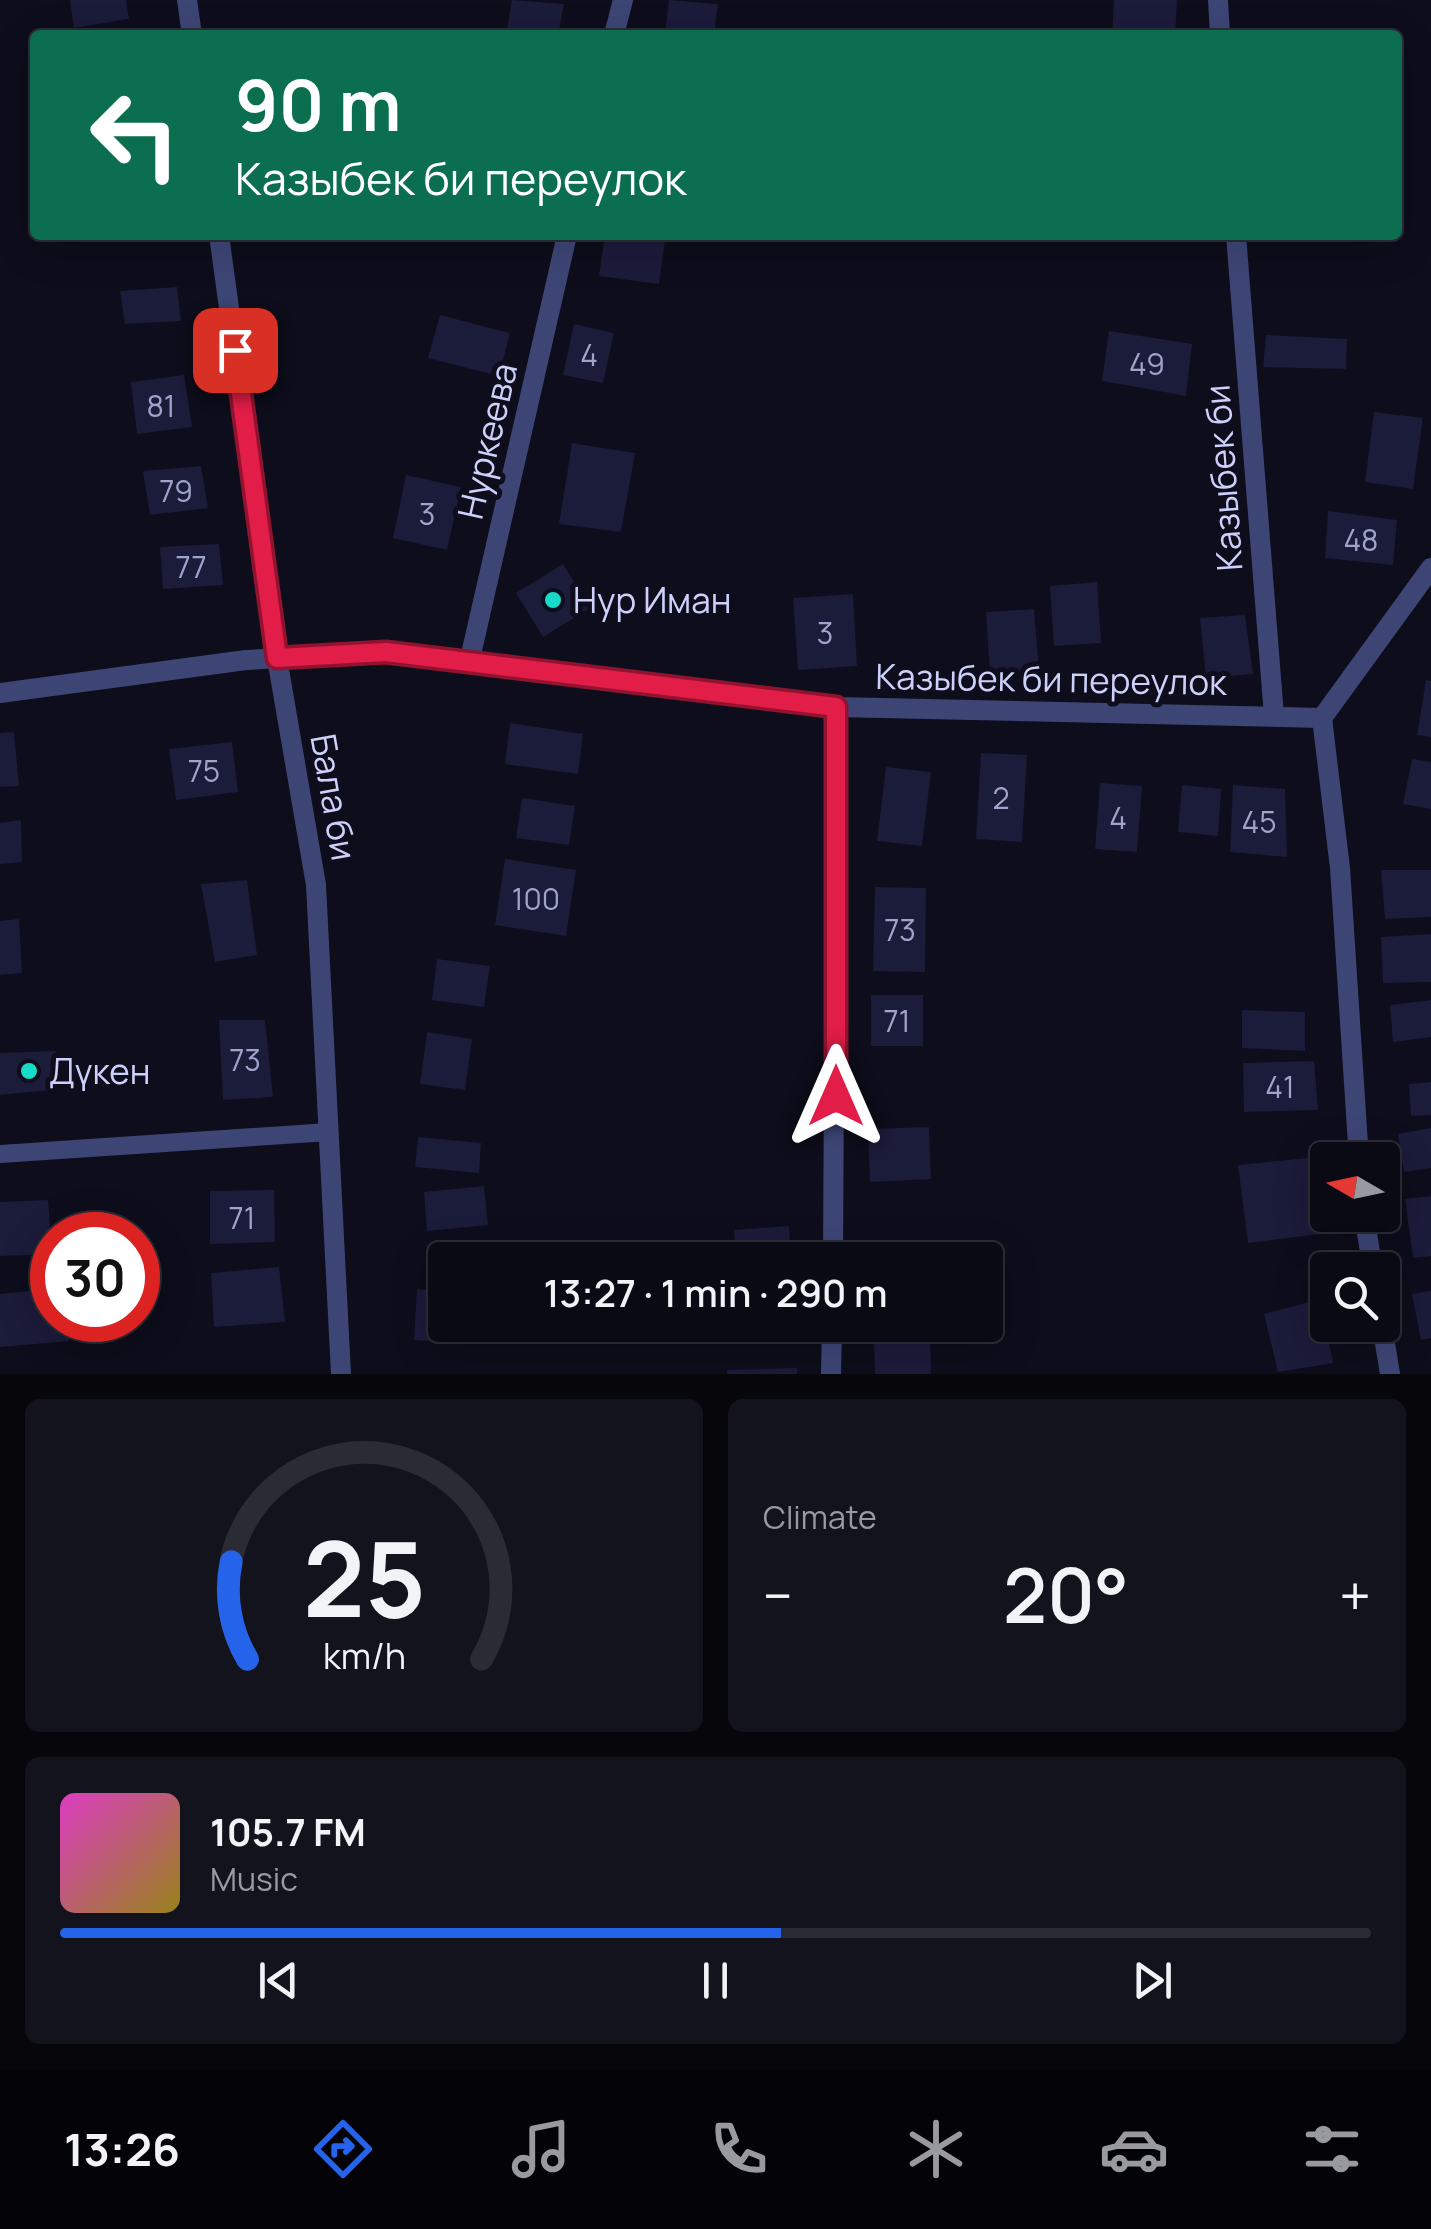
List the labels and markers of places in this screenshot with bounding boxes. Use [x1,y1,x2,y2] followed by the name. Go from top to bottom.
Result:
[193,308,278,393] pin
[573,576,731,624] place label: Нур Иман
[542,589,564,611] marker: Нур Иман
[49,1047,150,1095] place label: Дүкен
[18,1060,40,1082] marker: Дүкен

